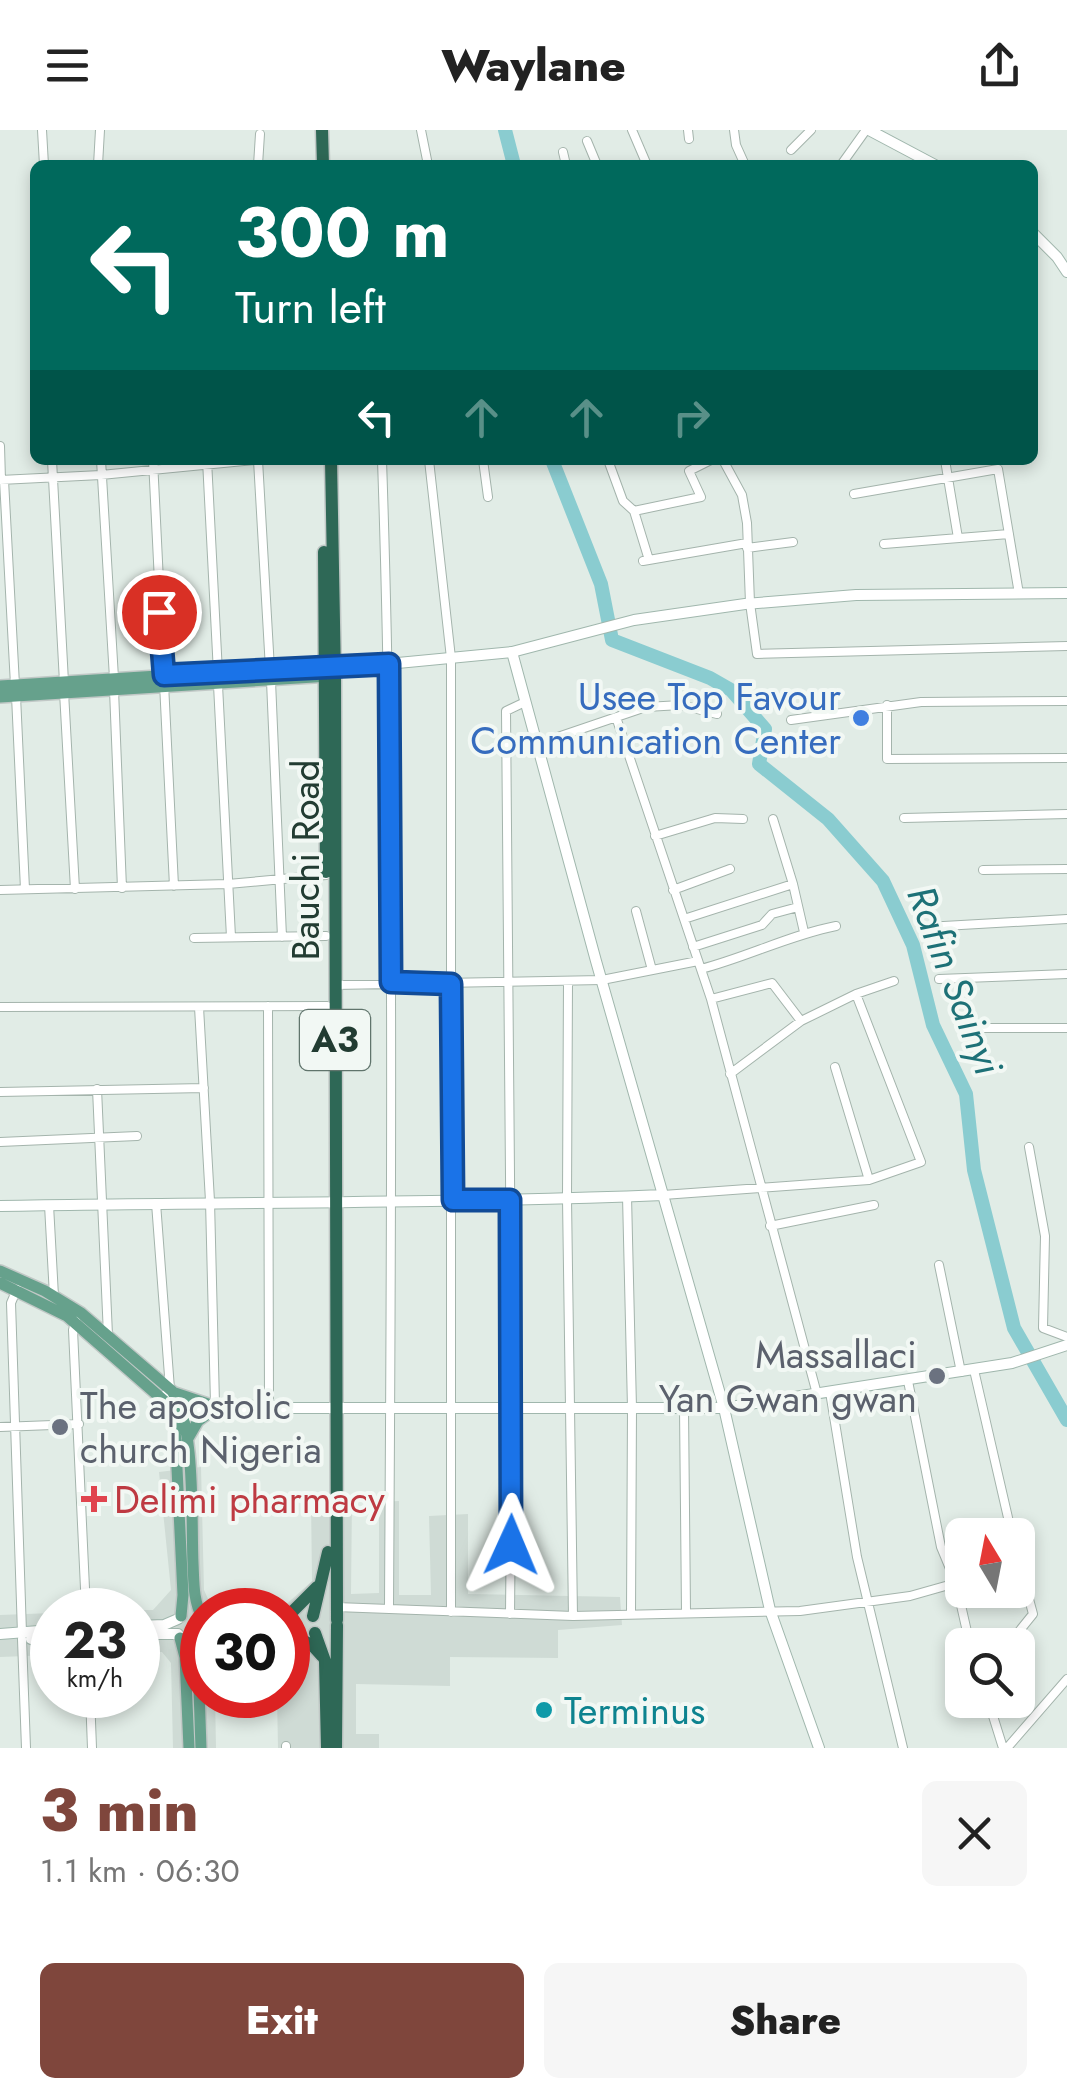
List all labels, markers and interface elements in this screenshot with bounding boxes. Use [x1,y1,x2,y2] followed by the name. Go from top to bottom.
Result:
[441,33,626,98] text: Waylane
[40,38,95,93] icon: menu
[972,38,1027,93] icon: share
[235,182,450,283] text: 300 m
[70,200,200,330] icon: left
[235,275,386,340] text: Turn left
[349,390,404,445] icon: left
[454,390,509,445] icon: ahead
[559,390,614,445] icon: ahead
[664,390,719,445] icon: right
[117,570,202,655] pin
[132,585,187,640] icon: arrive
[470,669,841,768] place label: Usee Top Favour Communication Center
[850,707,872,729] marker: Usee Top Favour Communication Center
[278,760,333,960] street label: Bauchi Road
[892,877,1018,1084] water label: Rafin Sainyi
[300,1010,370,1070] road number: A3
[659,1327,917,1426] place label: Massallaci Yan Gwan gwan
[926,1365,948,1387] marker: Massallaci Yan Gwan gwan
[80,1378,322,1477] place label: The apostolic church Nigeria
[49,1416,71,1438] marker: The apostolic church Nigeria
[114,1472,385,1527] place label: Delimi pharmacy
[83,1488,105,1510] marker: Delimi pharmacy
[459,1493,563,1597] position arrow
[945,1518,1035,1608] north arrow
[945,1518,1035,1718] map controls
[180,1588,310,1718] speed limit sign: 30
[63,1604,127,1677] text: 23
[945,1628,1035,1718] button: search
[67,1660,123,1696] text: km/h
[564,1683,705,1738] place label: Terminus
[533,1699,555,1721] marker: Terminus
[40,1767,199,1854] text: 3 min
[922,1781,1027,1886] button: close
[40,1848,240,1894] text: 1.1 km · 06:30
[40,1963,524,2078] button: Exit
[544,1963,1027,2078] button: Share

